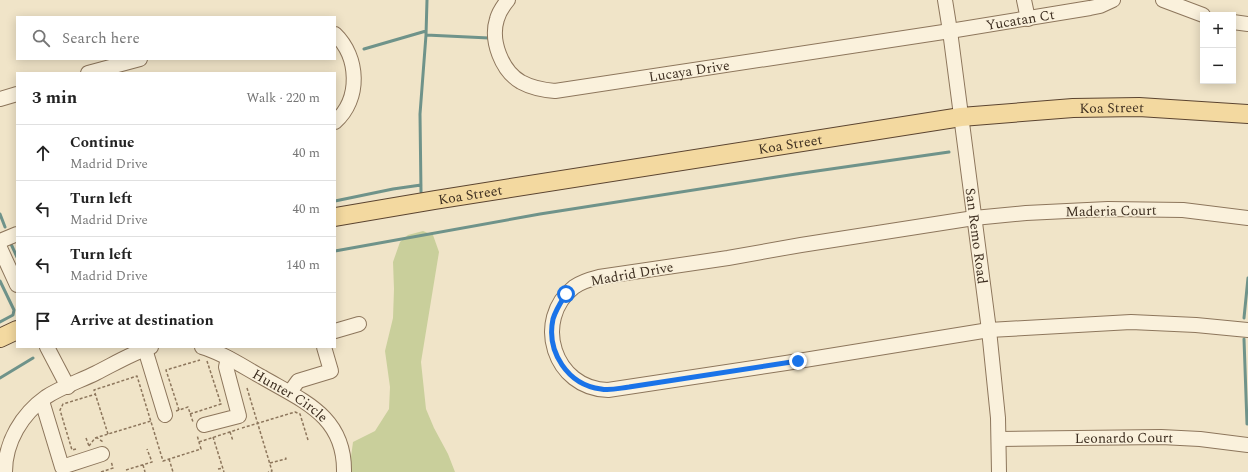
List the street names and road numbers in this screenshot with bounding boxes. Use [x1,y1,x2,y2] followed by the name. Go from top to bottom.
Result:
[984,3,1056,35] street label: Yucatan Ct
[647,54,731,87] street label: Lucaya Drive
[1079,96,1145,118] street label: Koa Street
[757,129,824,159] street label: Koa Street
[437,179,504,210] street label: Koa Street
[960,186,993,285] street label: San Remo Road
[1065,200,1157,222] street label: Maderia Court
[589,256,675,292] street label: Madrid Drive
[249,363,333,427] street label: Hunter Circle
[1075,426,1174,449] street label: Leonardo Court

